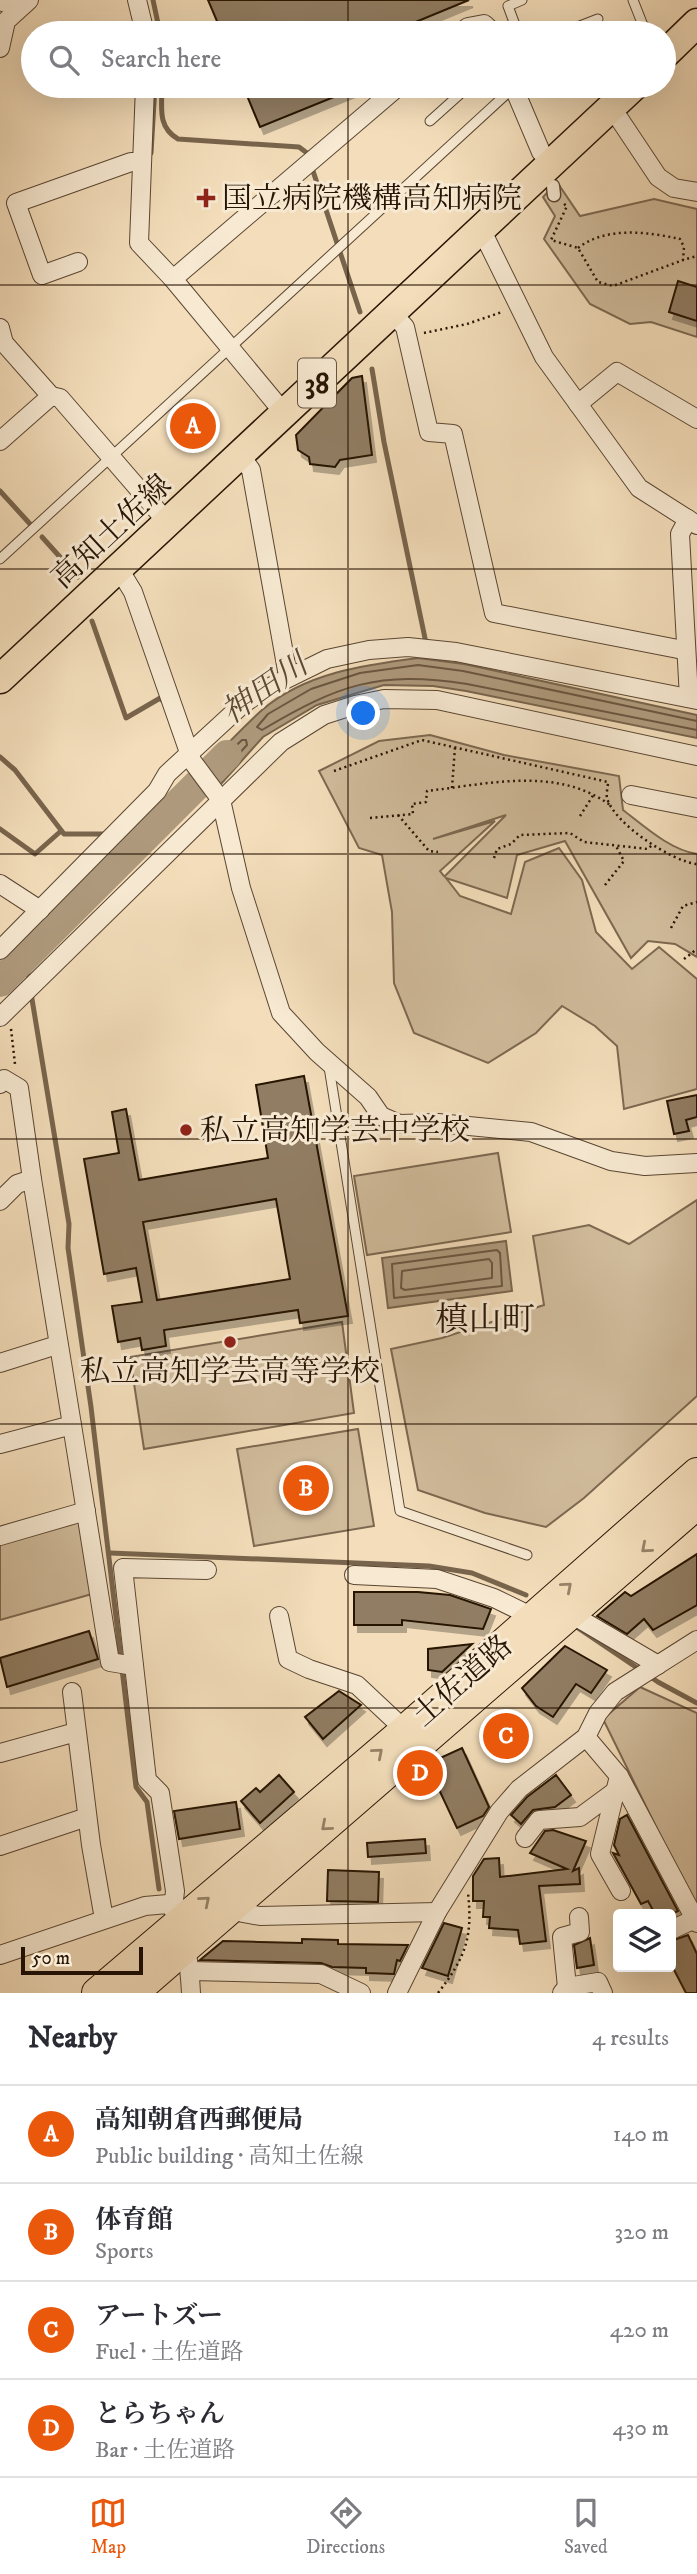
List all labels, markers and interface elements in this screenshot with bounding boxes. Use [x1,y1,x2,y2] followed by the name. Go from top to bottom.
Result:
[21,21,676,98] search box
[45,41,83,79] icon: search
[101,43,221,76] text: Search here
[222,181,522,218] place label: 国立病院機構高知病院
[196,188,216,208] marker: 国立病院機構高知病院
[298,358,336,408] road number: 38
[170,400,216,452] pin: A
[45,467,179,597] street label: 高知土佐線
[214,644,318,734] water label: 神田川
[346,696,380,730] your location
[200,1113,470,1150] place label: 私立高知学芸中学校
[178,1122,194,1138] marker: 私立高知学芸中学校
[436,1300,535,1341] district label: 槙山町
[222,1334,238,1350] marker: 私立高知学芸高等学校
[80,1354,380,1391] place label: 私立高知学芸高等学校
[283,1462,329,1514] pin: B
[641,1540,654,1552] one-way arrow
[559,1583,572,1595] one-way arrow
[406,1628,520,1734] street label: 土佐道路
[483,1710,529,1762] pin: C
[397,1747,443,1799] pin: D
[370,1749,383,1761] one-way arrow
[321,1818,334,1830] one-way arrow
[197,1897,210,1909] one-way arrow
[613,1909,676,1972] map controls
[613,1909,676,1972] button: layers
[21,1944,144,1976] scale bar
[32,1947,70,1970] text: 50 m
[28,2020,117,2057] text: Nearby
[592,2024,669,2053] text: 4 results
[95,2104,303,2137] text: 高知朝倉西郵便局
[44,2120,58,2149] text: A
[613,2120,669,2149] text: 140 m
[95,2142,364,2171] text: Public building · 高知土佐線
[95,2204,173,2237] text: 体育館
[44,2218,58,2247] text: B
[615,2218,669,2247] text: 320 m
[95,2237,153,2266] text: Sports
[95,2300,223,2333] text: アートズー
[43,2316,59,2345] text: C
[610,2316,669,2345] text: 420 m
[95,2338,243,2367] text: Fuel · 土佐道路
[95,2398,225,2431] text: とらちゃん
[42,2414,60,2443] text: D
[613,2414,669,2443] text: 430 m
[95,2436,235,2465] text: Bar · 土佐道路
[89,2494,127,2559] tab: Map
[306,2494,385,2559] tab: Directions
[564,2494,608,2559] tab: Saved

